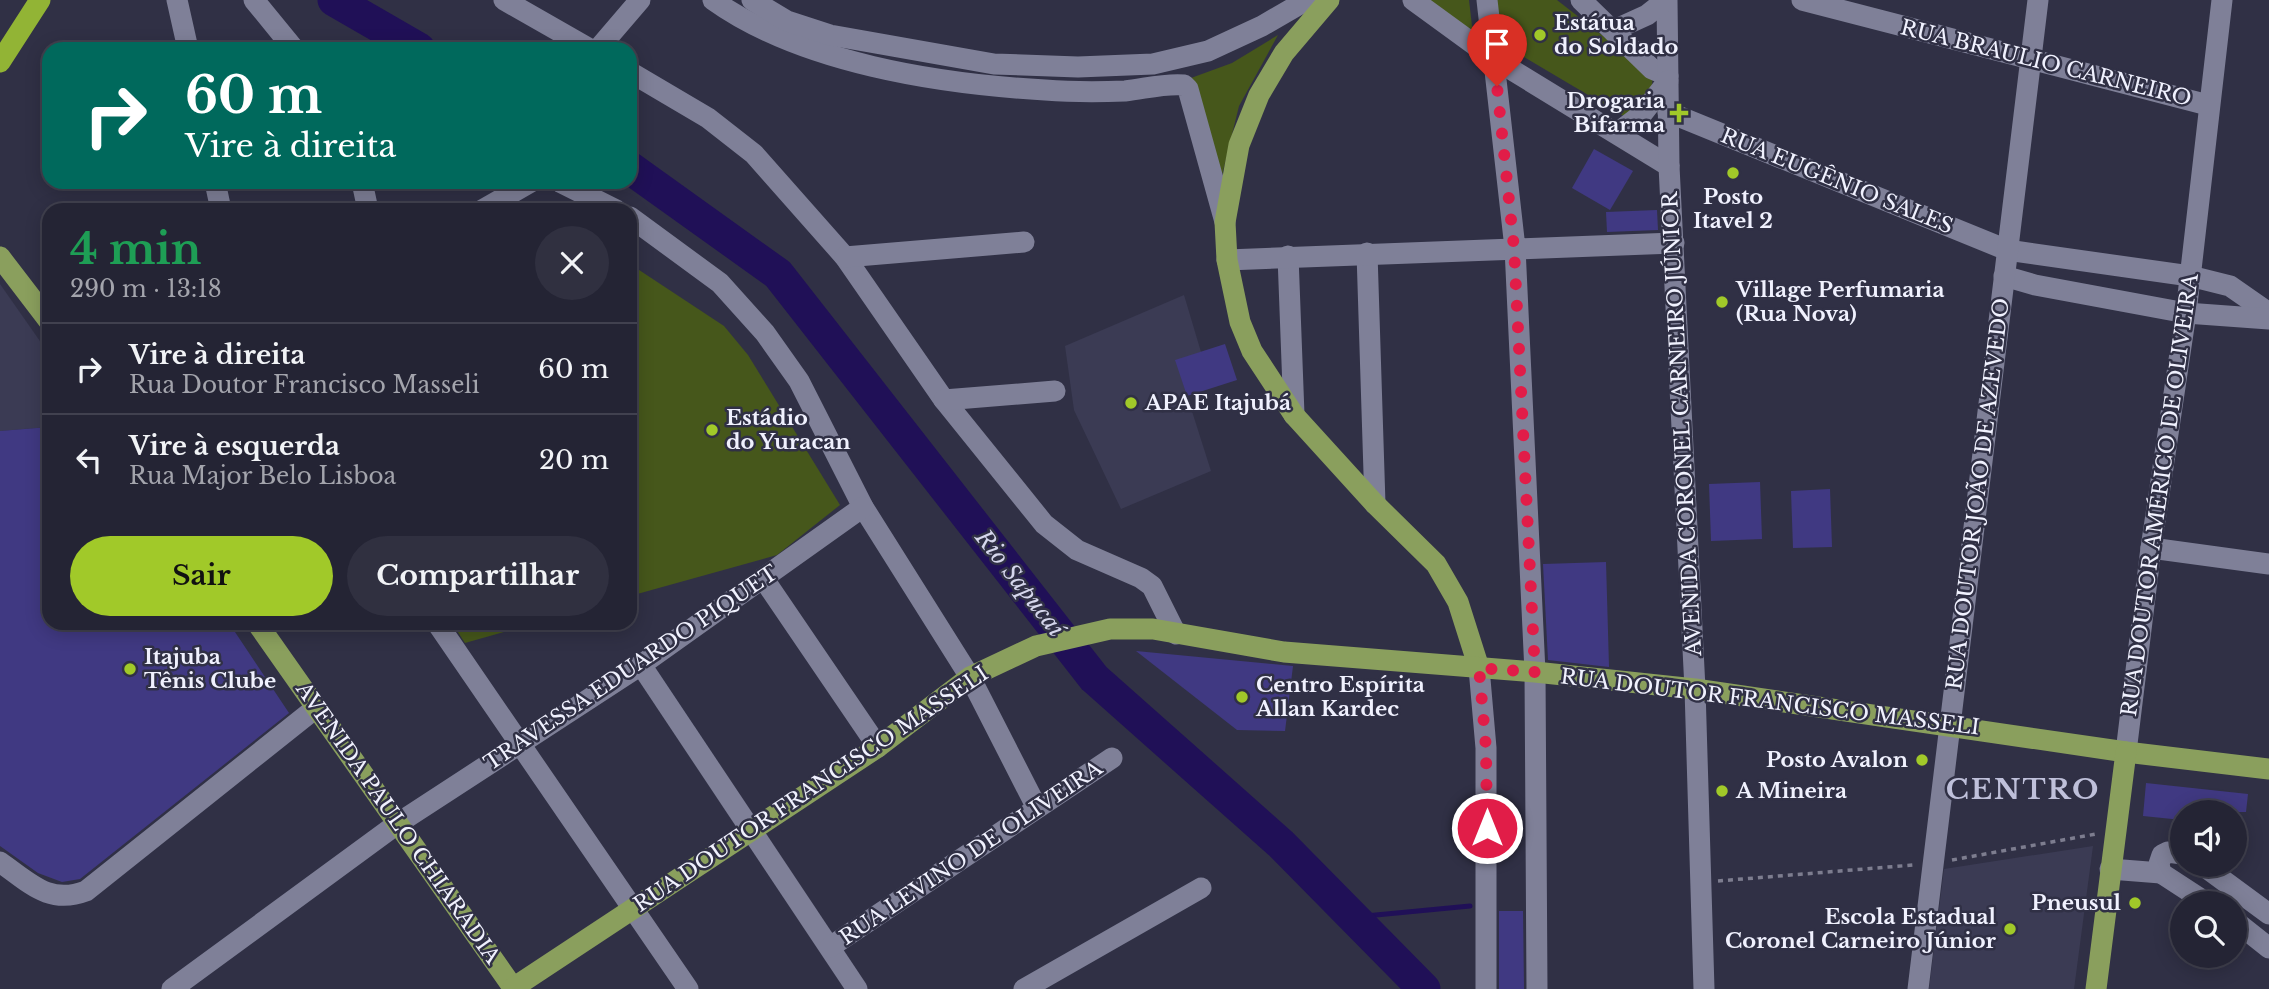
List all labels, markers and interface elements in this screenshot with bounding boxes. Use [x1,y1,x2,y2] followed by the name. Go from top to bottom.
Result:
[1554,10,1678,60] place label: Estátua do Soldado
[1467,14,1527,86] pin
[1898,14,2194,112] street label: RUA BRAULIO CARNEIRO
[1478,25,1516,63] icon: arrive
[1532,27,1548,43] marker: Estátua do Soldado
[185,65,322,126] text: 60 m
[70,70,161,161] icon: right
[1567,88,1665,138] place label: Drogaria Bifarma
[1671,105,1687,121] marker: Drogaria Bifarma
[1717,122,1957,240] street label: RUA EUGÊNIO SALES
[185,126,396,166] text: Vire à direita
[1725,165,1741,181] marker: Posto Itavel 2
[1693,184,1773,234] place label: Posto Itavel 2
[1657,190,1707,658] street label: AVENIDA CORONEL CARNEIRO JÚNIOR
[70,223,201,275] text: 4 min
[535,226,609,300] button: close
[2116,271,2204,718] street label: RUA DOUTOR AMÉRICO DE OLIVEIRA
[70,275,222,303] text: 290 m · 13:18
[1735,277,1945,327] place label: Village Perfumaria (Rua Nova)
[1714,294,1730,310] marker: Village Perfumaria (Rua Nova)
[1941,297,2015,691] street label: RUA DOUTOR JOÃO DE AZEVEDO
[129,339,305,371] text: Vire à direita
[70,350,108,388] icon: right
[538,353,609,385] text: 60 m
[129,371,480,399] text: Rua Doutor Francisco Masseli
[1144,390,1291,416] place label: APAE Itajubá
[1123,395,1139,411] marker: APAE Itajubá
[726,405,851,455] place label: Estádio do Yuracan
[704,422,720,438] marker: Estádio do Yuracan
[129,430,340,462] text: Vire à esquerda
[70,441,108,479] icon: left
[539,444,609,476] text: 20 m
[129,462,396,490] text: Rua Major Belo Lisboa
[969,523,1072,644] water label: Rio Sapucaí
[70,536,333,616] button: Sair
[347,536,609,616] button: Compartilhar
[479,560,783,776] street label: TRAVESSA EDUARDO PIQUET
[144,644,276,694] place label: Itajuba Tênis Clube
[629,660,993,918] street label: RUA DOUTOR FRANCISCO MASSELI
[122,661,138,677] marker: Itajuba Tênis Clube
[1559,663,1981,741] street label: RUA DOUTOR FRANCISCO MASSELI
[1255,672,1425,722] place label: Centro Espírita Allan Kardec
[290,676,506,970] street label: AVENIDA PAULO CHIARADIA
[1234,689,1250,705] marker: Centro Espírita Allan Kardec
[1766,747,1908,773] place label: Posto Avalon
[1914,752,1930,768] marker: Posto Avalon
[835,755,1108,951] street label: RUA LEVINO DE OLIVEIRA
[1946,772,2100,807] district label: CENTRO
[1735,778,1847,804] place label: A Mineira
[1714,783,1730,799] marker: A Mineira
[1450,791,1524,865] position arrow
[2170,800,2247,968] map controls
[2170,800,2247,877] button: sound
[2031,890,2122,916] place label: Pneusul
[2170,891,2247,968] button: search
[2127,895,2143,911] marker: Pneusul
[1725,904,1997,954] place label: Escola Estadual Coronel Carneiro Júnior
[2002,921,2018,937] marker: Escola Estadual Coronel Carneiro Júnior

